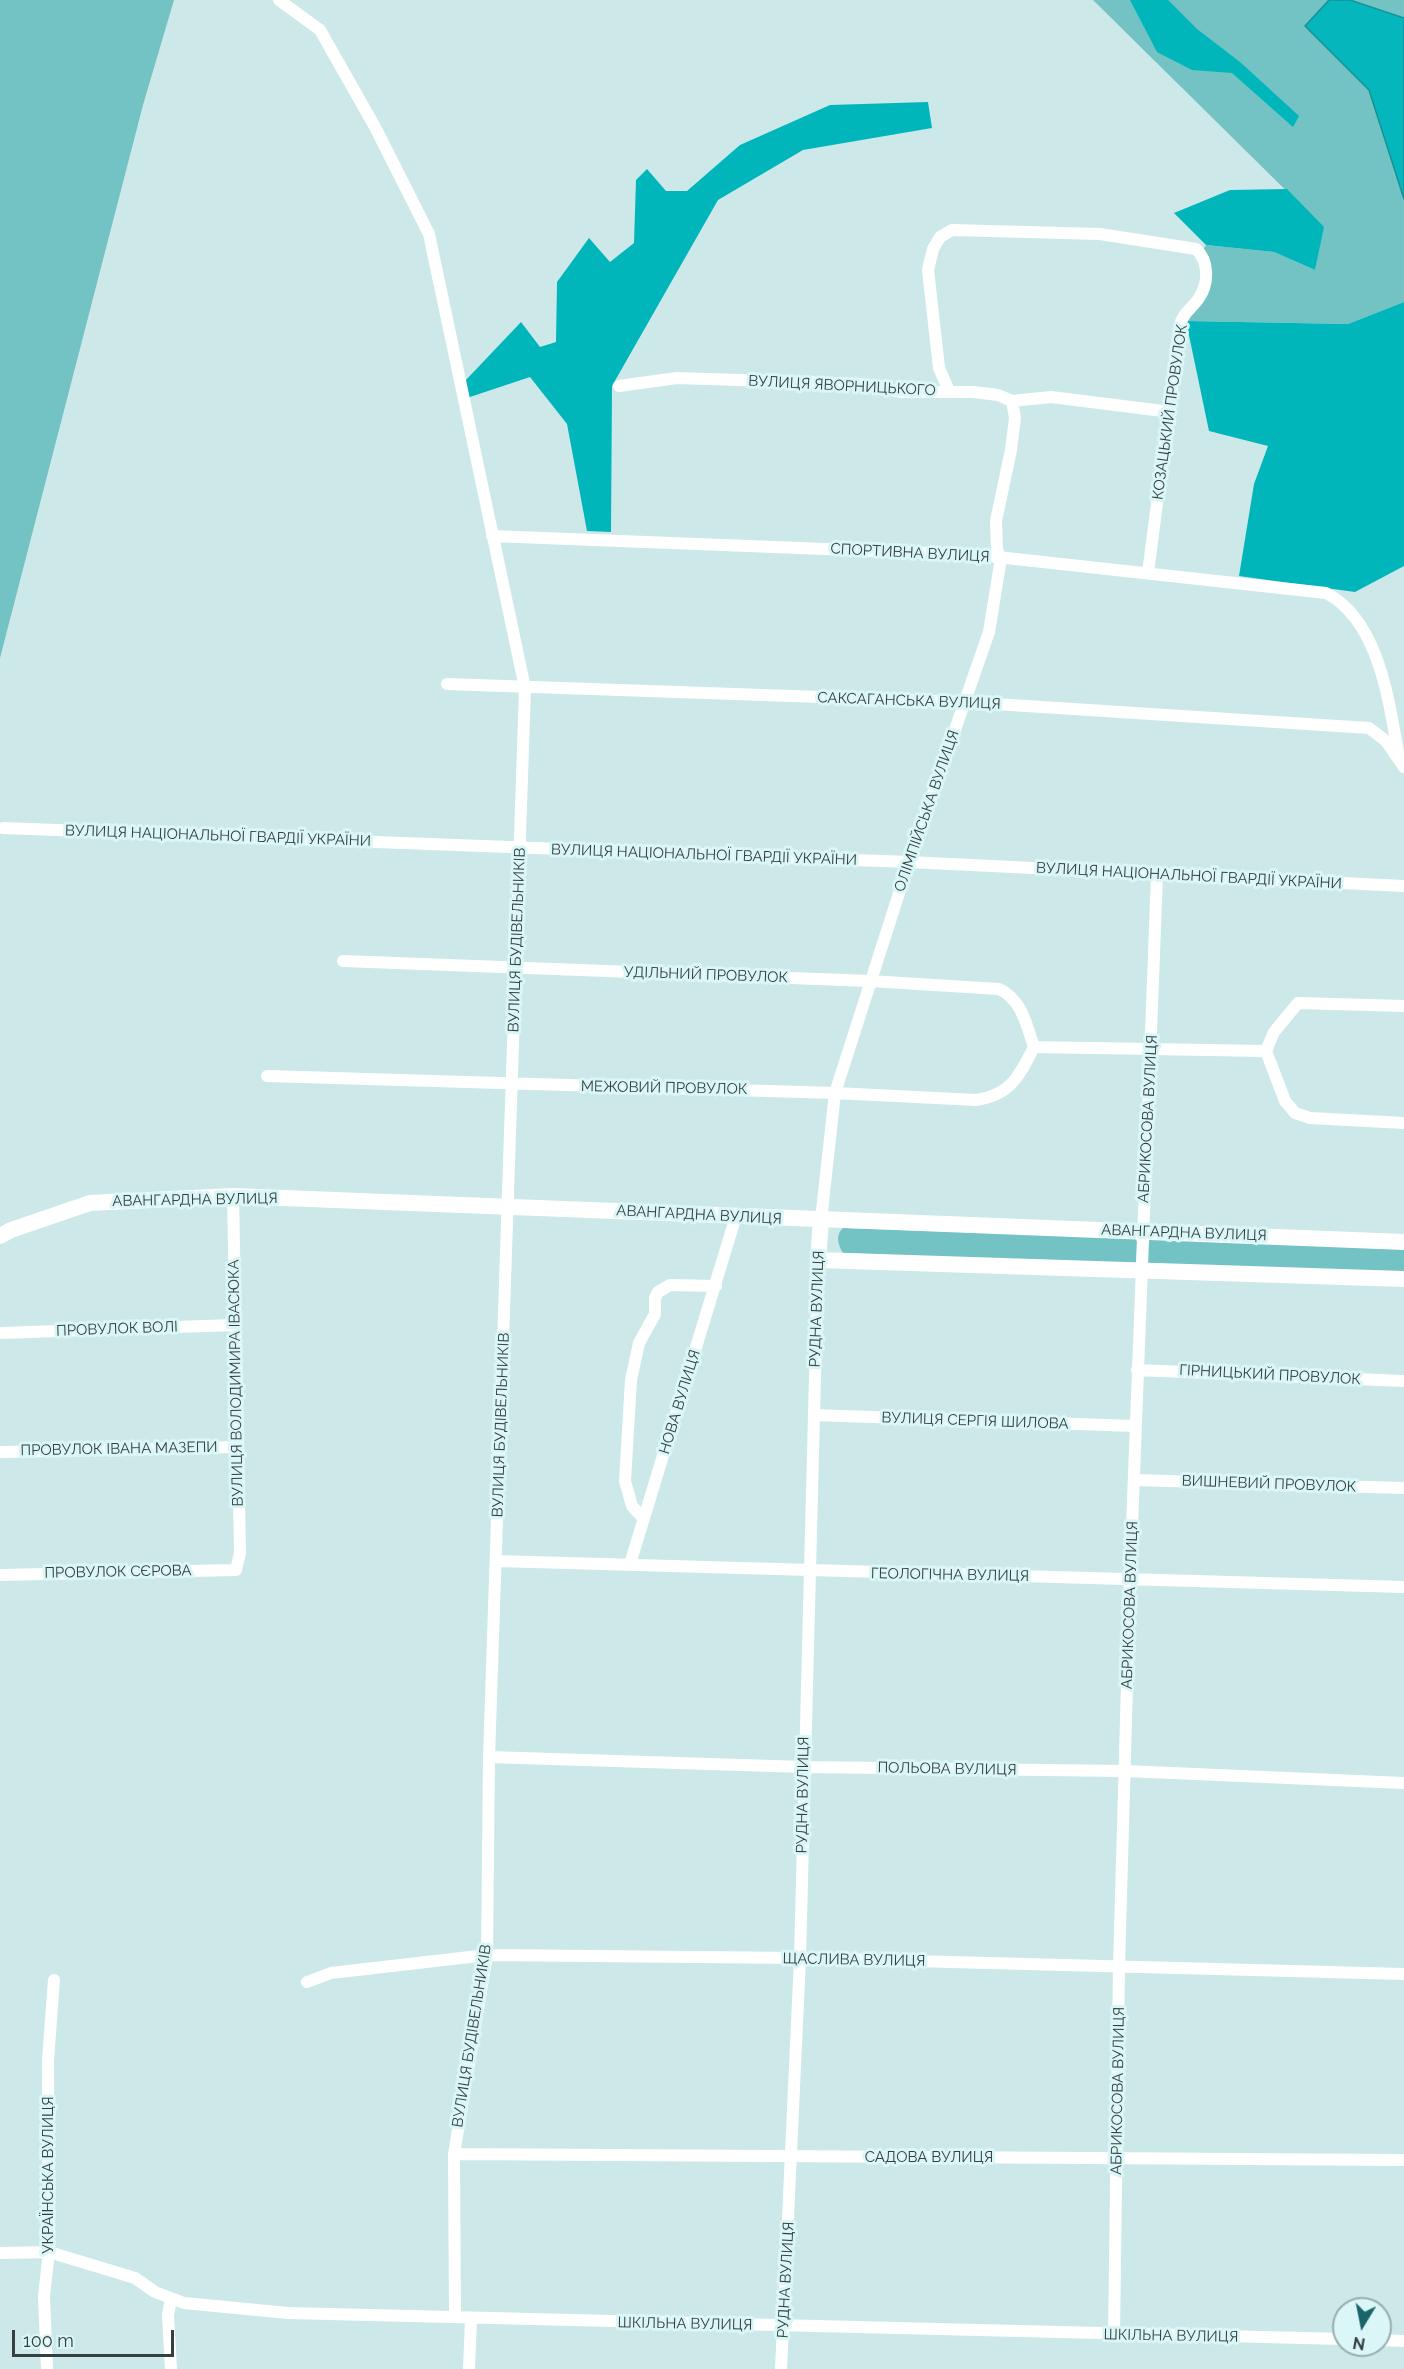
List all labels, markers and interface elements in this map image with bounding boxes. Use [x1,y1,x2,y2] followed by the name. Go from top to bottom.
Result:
[1149,323,1191,501] street label: КОЗАЦЬКИЙ ПРОВУЛОК
[748,372,936,400] street label: ВУЛИЦЯ ЯВОРНИЦЬКОГО
[830,540,990,566] street label: СПОРТИВНА ВУЛИЦЯ
[817,689,1001,713] street label: САКСАГАНСЬКА ВУЛИЦЯ
[891,728,963,894] street label: ОЛІМПІЙСЬКА ВУЛИЦЯ
[65,822,371,850] street label: ВУЛИЦЯ НАЦІОНАЛЬНОЇ ГВАРДІЇ УКРАЇНИ
[551,841,857,869] street label: ВУЛИЦЯ НАЦІОНАЛЬНОЇ ГВАРДІЇ УКРАЇНИ
[505,847,529,1033] street label: ВУЛИЦЯ БУДІВЕЛЬНИКІВ
[1036,859,1342,893] street label: ВУЛИЦЯ НАЦІОНАЛЬНОЇ ГВАРДІЇ УКРАЇНИ
[624,963,788,987] street label: УДІЛЬНИЙ ПРОВУЛОК
[1135,1035,1161,1203] street label: АБРИКОСОВА ВУЛИЦЯ
[581,1078,747,1098] street label: МЕЖОВИЙ ПРОВУЛОК
[112,1190,278,1210] street label: АВАНГАРДНА ВУЛИЦЯ
[616,1202,782,1228] street label: АВАНГАРДНА ВУЛИЦЯ
[1101,1221,1267,1245] street label: АВАНГАРДНА ВУЛИЦЯ
[806,1250,828,1368] street label: РУДНА ВУЛИЦЯ
[225,1259,247,1507] street label: ВУЛИЦЯ ВОЛОДИМИРА ІВАСЮКА
[56,1318,178,1340] street label: ПРОВУЛОК ВОЛІ
[489,1332,513,1518] street label: ВУЛИЦЯ БУДІВЕЛЬНИКІВ
[656,1348,704,1456] street label: НОВА ВУЛИЦЯ
[1179,1361,1361,1389] street label: ГІРНИЦЬКИЙ ПРОВУЛОК
[881,1409,1069,1433] street label: ВУЛИЦЯ СЕРГІЯ ШИЛОВА
[20,1438,218,1460] street label: ПРОВУЛОК ІВАНА МАЗЕПИ
[1181,1472,1357,1496] street label: ВИШНЕВИЙ ПРОВУЛОК
[1118,1521,1142,1689] street label: АБРИКОСОВА ВУЛИЦЯ
[44,1562,192,1582] street label: ПРОВУЛОК СЄРОВА
[871,1565,1029,1585] street label: ГЕОЛОГІЧНА ВУЛИЦЯ
[793,1736,813,1854] street label: РУДНА ВУЛИЦЯ
[877,1759,1017,1779] street label: ПОЛЬОВА ВУЛИЦЯ
[449,1943,495,2129] street label: ВУЛИЦЯ БУДІВЕЛЬНИКІВ
[782,1950,926,1970] street label: ЩАСЛИВА ВУЛИЦЯ
[1108,2007,1128,2175] street label: АБРИКОСОВА ВУЛИЦЯ
[39,2096,57,2254] street label: УКРАЇНСЬКА ВУЛИЦЯ
[865,2148,993,2166] street label: САДОВА ВУЛИЦЯ
[774,2221,798,2339] street label: РУДНА ВУЛИЦЯ
[1332,2297,1392,2357] north arrow
[618,2314,752,2334] street label: ШКІЛЬНА ВУЛИЦЯ
[15,2318,177,2356] scale bar
[1104,2326,1238,2346] street label: ШКІЛЬНА ВУЛИЦЯ
[23,2330,74,2351] text: 100 m
[1351,2333,1367,2354] text: N

